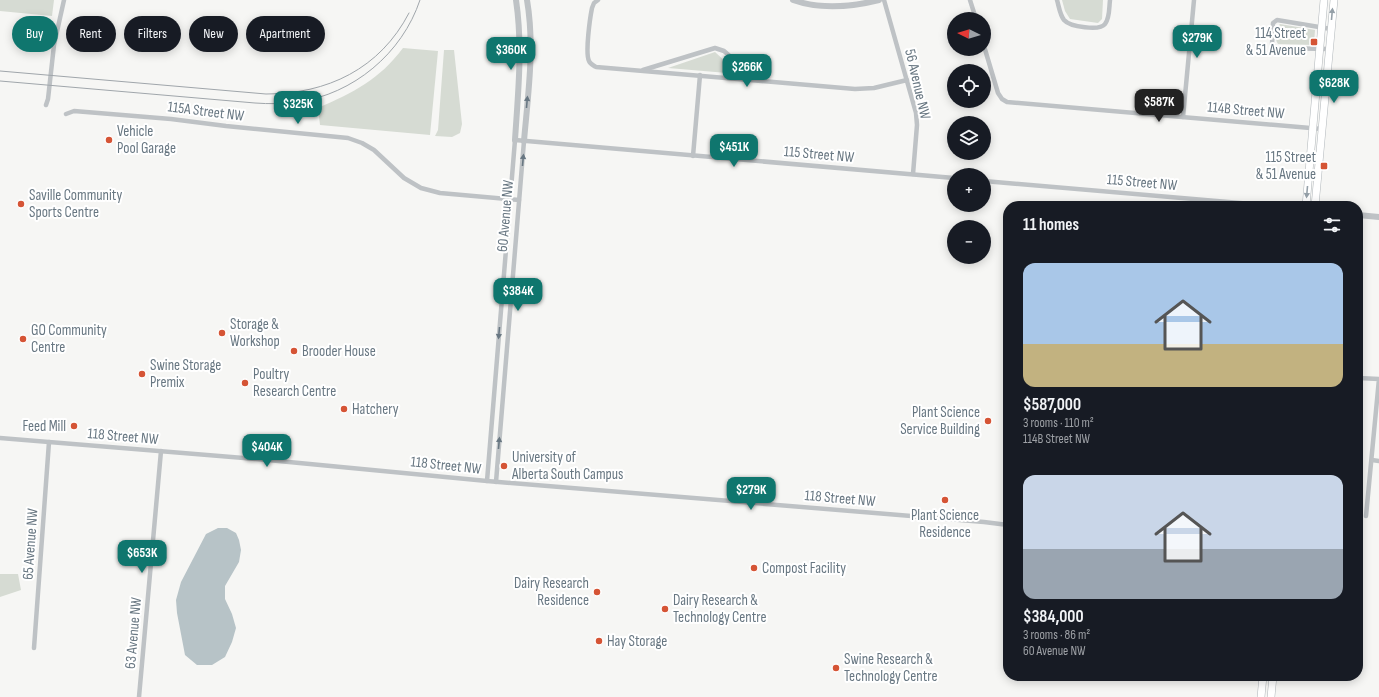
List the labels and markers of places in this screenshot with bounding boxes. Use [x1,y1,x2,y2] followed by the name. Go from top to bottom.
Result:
[1246,24,1306,60] place label: 114 Street & 51 Avenue
[1169,25,1225,59] pin: $279K
[483,37,539,71] pin: $360K
[1309,37,1319,47] marker: 114 Street & 51 Avenue
[719,54,775,88] pin: $266K
[1306,70,1362,104] pin: $628K
[1131,89,1187,123] pin: $587K
[270,91,326,125] pin: $325K
[117,122,176,158] place label: Vehicle Pool Garage
[706,134,762,168] pin: $451K
[104,135,114,145] marker: Vehicle Pool Garage
[1256,148,1316,184] place label: 115 Street & 51 Avenue
[1319,161,1329,171] marker: 115 Street & 51 Avenue
[29,186,122,222] place label: Saville Community Sports Centre
[16,199,26,209] marker: Saville Community Sports Centre
[490,278,546,312] pin: $384K
[230,315,280,351] place label: Storage & Workshop
[31,321,107,357] place label: GO Community Centre
[217,328,227,338] marker: Storage & Workshop
[18,334,28,344] marker: GO Community Centre
[302,342,376,361] place label: Brooder House
[289,346,299,356] marker: Brooder House
[150,356,221,392] place label: Swine Storage Premix
[253,365,336,401] place label: Poultry Research Centre
[137,369,147,379] marker: Swine Storage Premix
[240,378,250,388] marker: Poultry Research Centre
[352,400,399,419] place label: Hatchery
[900,403,980,439] place label: Plant Science Service Building
[339,404,349,414] marker: Hatchery
[983,416,993,426] marker: Plant Science Service Building
[23,417,66,436] place label: Feed Mill
[69,421,79,431] marker: Feed Mill
[239,434,295,468] pin: $404K
[511,448,623,484] place label: University of Alberta South Campus
[499,461,509,471] marker: University of Alberta South Campus
[723,477,779,511] pin: $279K
[940,495,950,505] marker: Plant Science Residence
[911,506,979,542] place label: Plant Science Residence
[114,540,170,574] pin: $653K
[762,559,846,578] place label: Compost Facility
[749,563,759,573] marker: Compost Facility
[514,574,589,610] place label: Dairy Research Residence
[592,587,602,597] marker: Dairy Research Residence
[673,591,766,627] place label: Dairy Research & Technology Centre
[660,604,670,614] marker: Dairy Research & Technology Centre
[607,632,667,651] place label: Hay Storage
[594,636,604,646] marker: Hay Storage
[844,650,937,686] place label: Swine Research & Technology Centre
[831,663,841,673] marker: Swine Research & Technology Centre

